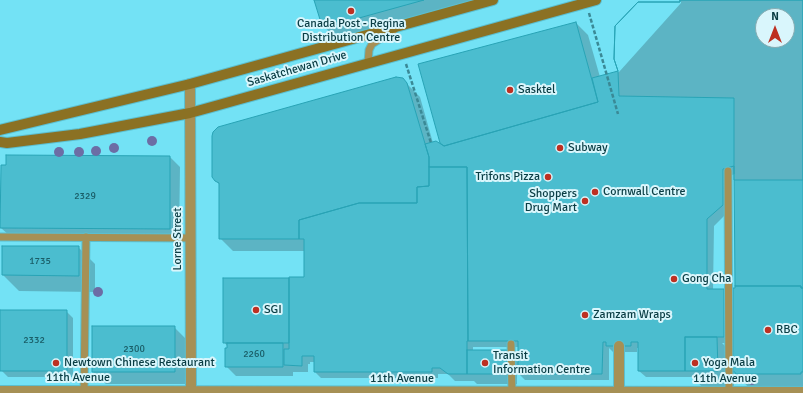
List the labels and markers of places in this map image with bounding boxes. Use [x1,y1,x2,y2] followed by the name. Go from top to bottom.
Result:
[346,6,356,16] marker: Canada Post - Regina Distribution Centre
[297,17,405,45] place label: Canada Post - Regina Distribution Centre
[518,83,556,97] place label: Sasktel
[505,85,515,95] marker: Sasktel
[568,141,608,155] place label: Subway
[555,143,565,153] marker: Subway
[475,170,540,184] place label: Trifons Pizza
[543,172,553,182] marker: Trifons Pizza
[603,185,685,199] place label: Cornwall Centre
[525,187,577,215] place label: Shoppers Drug Mart
[590,187,600,197] marker: Cornwall Centre
[580,196,590,206] marker: Shoppers Drug Mart
[682,272,731,286] place label: Gong Cha
[669,274,679,284] marker: Gong Cha
[264,303,282,317] place label: SGI
[251,305,261,315] marker: SGI
[593,308,671,322] place label: Zamzam Wraps
[580,310,590,320] marker: Zamzam Wraps
[776,323,798,337] place label: RBC
[763,325,773,335] marker: RBC
[493,349,590,377] place label: Transit Information Centre
[64,356,215,370] place label: Newtown Chinese Restaurant
[703,356,755,370] place label: Yoga Mala
[51,358,61,368] marker: Newtown Chinese Restaurant
[480,358,490,368] marker: Transit Information Centre
[690,358,700,368] marker: Yoga Mala

